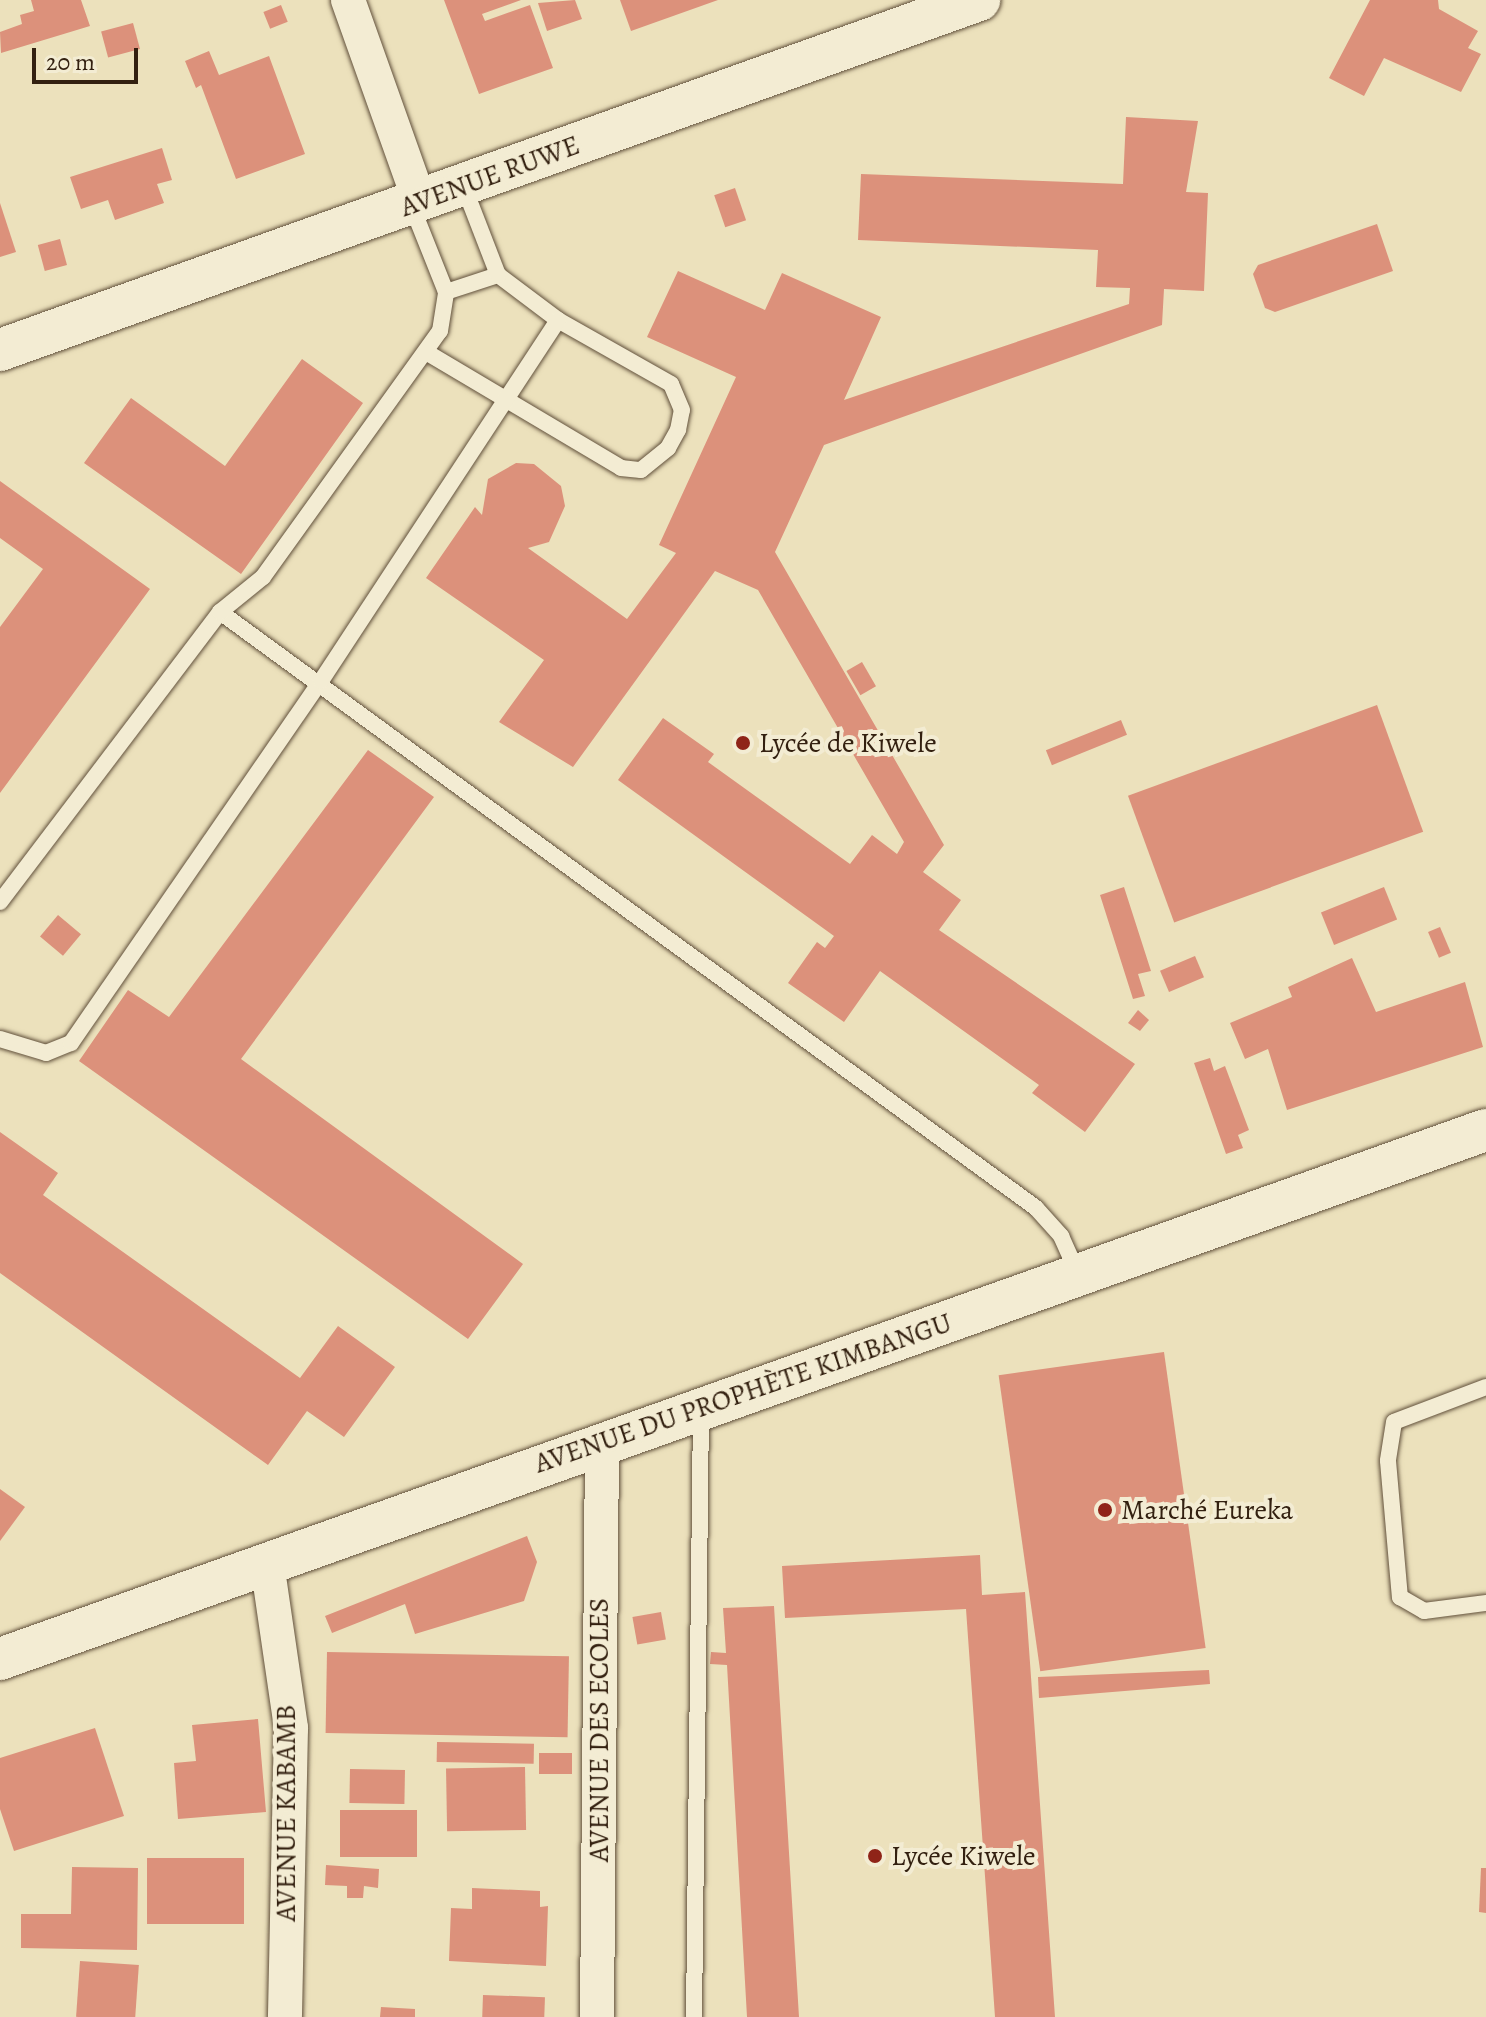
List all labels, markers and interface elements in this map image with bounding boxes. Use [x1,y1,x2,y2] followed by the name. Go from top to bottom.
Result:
[36,32,142,82] scale bar
[46,46,95,78] text: 20 m
[396,128,584,224] street label: AVENUE RUWE
[759,726,937,760] place label: Lycée de Kiwele
[734,734,752,752] marker: Lycée de Kiwele
[530,1306,956,1480] street label: AVENUE DU PROPHÈTE KIMBANGU
[1121,1493,1293,1527] place label: Marché Eureka
[1096,1501,1114,1519] marker: Marché Eureka
[582,1598,616,1862] street label: AVENUE DES ECOLES
[269,1704,303,1922] street label: AVENUE KABAMB
[891,1839,1036,1873] place label: Lycée Kiwele
[866,1847,884,1865] marker: Lycée Kiwele

